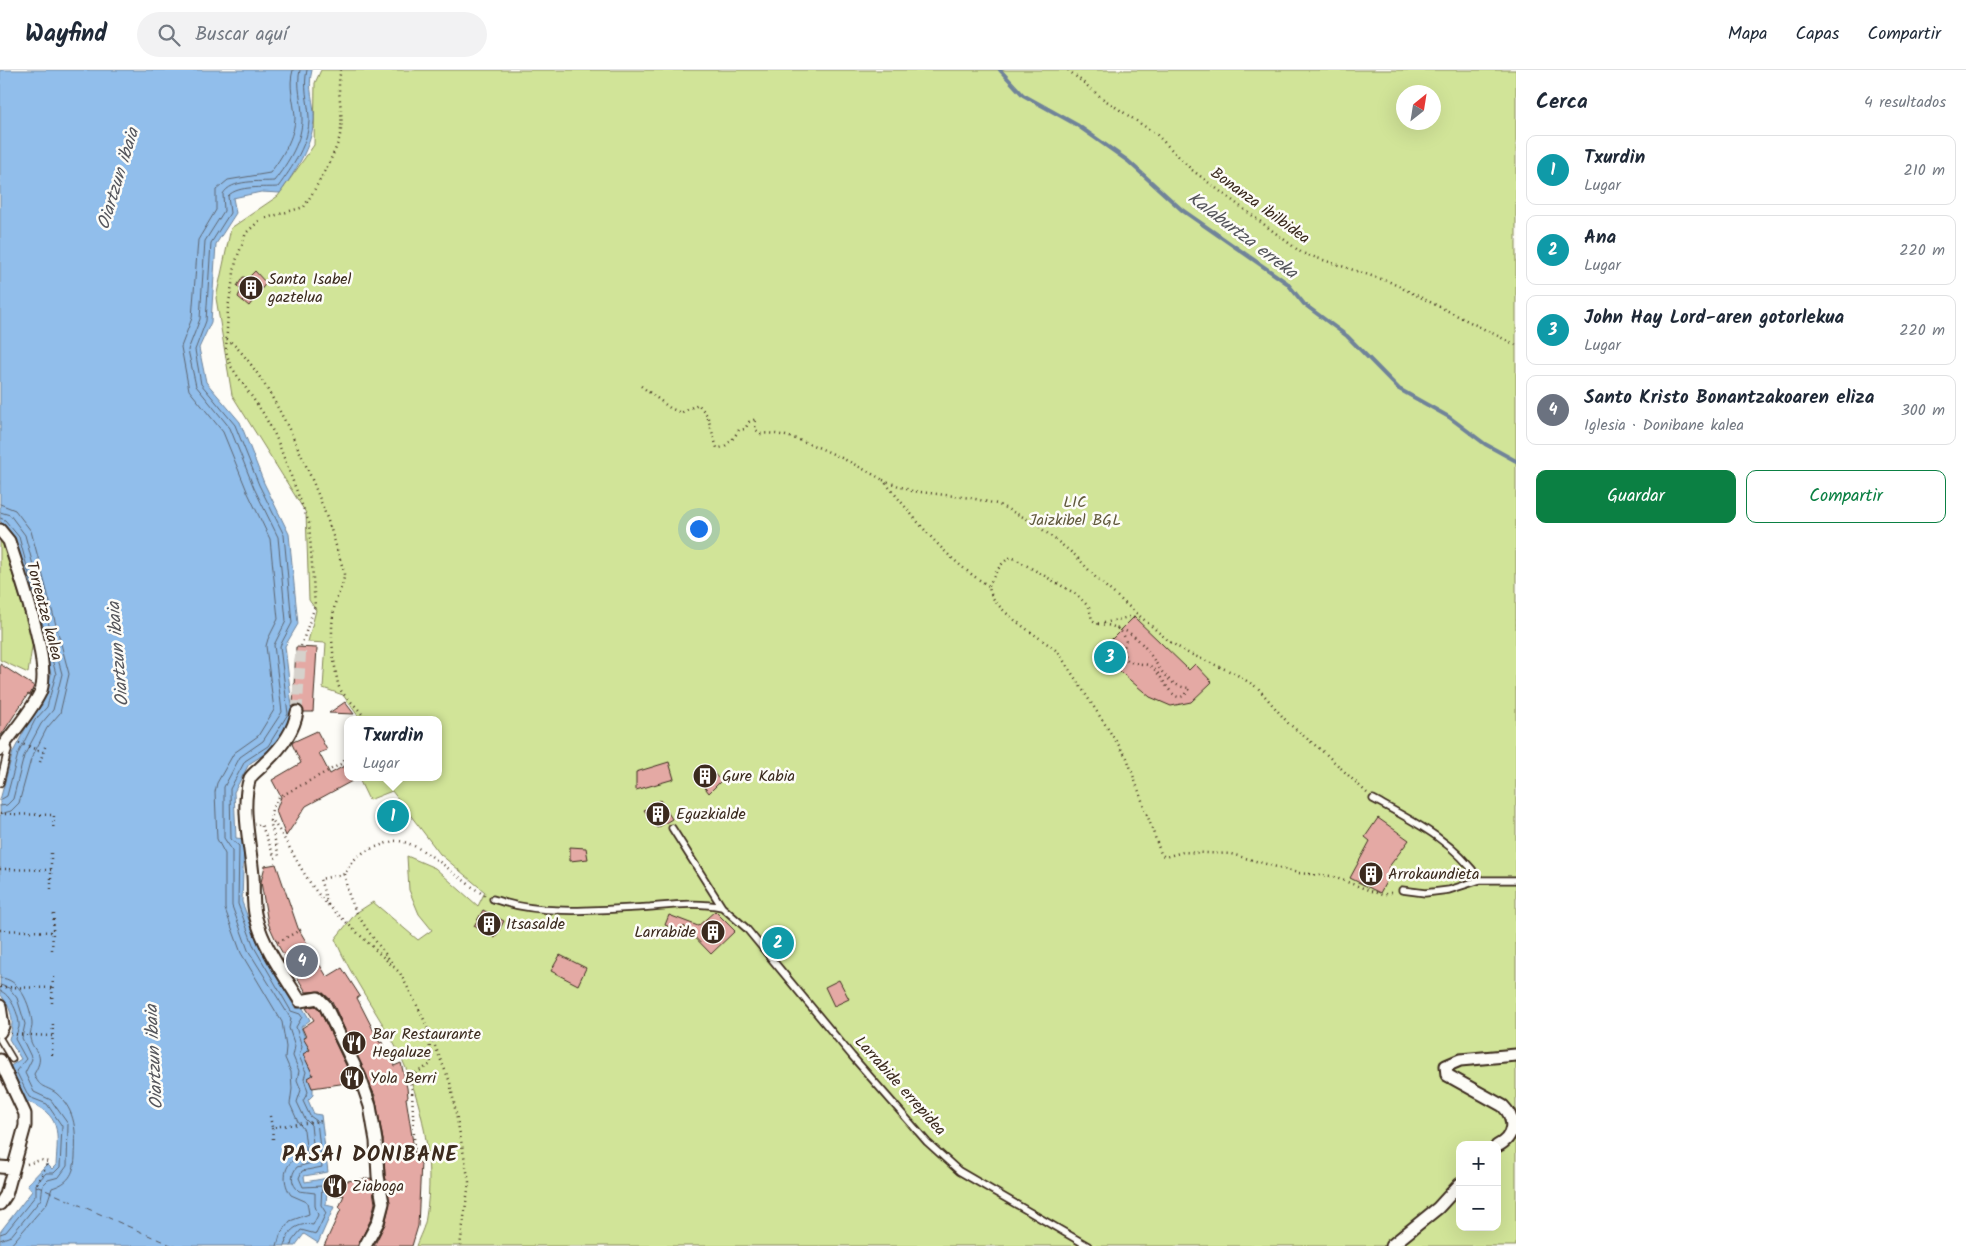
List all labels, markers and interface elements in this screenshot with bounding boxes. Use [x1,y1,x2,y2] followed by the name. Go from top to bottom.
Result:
[137,12,487,57] search box
[25,15,107,54] text: Wayfind
[195,20,287,50] text: Buscar aquí
[1728,20,1768,49] text: Mapa
[1796,20,1840,49] text: Capas
[1868,20,1941,49] text: Compartir
[155,21,183,49] icon: search
[1396,85,1441,130] north arrow
[1536,86,1588,119] text: Cerca
[1864,90,1946,115] text: 4 resultados
[90,123,149,233] water label: Oiartzun ibaia
[1584,143,1645,173] text: Txurdin
[1551,158,1555,183] text: 1
[1904,158,1945,183] text: 210 m
[1205,161,1315,251] street label: Bonanza ibilbidea
[1584,173,1621,198] text: Lugar
[1181,185,1304,288] water label: Kalaburtza erreka
[1584,223,1616,253] text: Ana
[1548,238,1558,263] text: 2
[1899,238,1945,263] text: 220 m
[1584,253,1621,278] text: Lugar
[267,267,352,310] place label: Santa Isabel gaztelua
[238,275,264,301] building icon: Santa Isabel gaztelua
[1584,303,1844,333] text: John Hay Lord-aren gotorlekua
[1549,318,1557,343] text: 3
[1899,318,1945,343] text: 220 m
[1584,333,1621,358] text: Lugar
[1584,383,1874,413] text: Santo Kristo Bonantzakoaren eliza
[1549,398,1557,423] text: 4
[1901,398,1945,423] text: 300 m
[1584,413,1744,438] text: Iglesia · Donibane kalea
[1536,470,1736,523] button: Guardar
[1746,470,1946,523] button: Compartir
[1029,490,1121,533] park label: LIC Jaizkibel BGL
[686,516,712,542] your location
[19,559,69,663] street label: Torreatze kalea
[100,599,138,708] water label: Oiartzun ibaia
[1094,638,1126,676] pin: 3
[344,716,442,781] popup
[362,721,424,751] text: Txurdin
[362,751,399,776] text: Lugar
[692,763,718,789] building icon: Gure Kabia
[722,764,795,789] place label: Gure Kabia
[377,797,409,835] pin: 1
[645,801,671,827] building icon: Eguzkialde
[676,802,746,827] place label: Eguzkialde
[1358,861,1384,887] building icon: Arrokaundieta
[1388,862,1480,887] place label: Arrokaundieta
[476,911,502,937] building icon: Itsasalde
[506,912,565,937] place label: Itsasalde
[700,919,726,945] building icon: Larrabide
[634,920,696,945] place label: Larrabide
[762,924,794,962] pin: 2
[286,942,318,980] pin: 4
[138,1002,172,1110] water label: Oiartzun ibaia
[372,1022,481,1065] place label: Bar Restaurante Hegaluze
[341,1030,367,1056] restaurant icon: Bar Restaurante Hegaluze
[848,1030,952,1142] street label: Larrabide errepidea
[339,1065,365,1091] restaurant icon: Yola Berri
[370,1066,437,1091] place label: Yola Berri
[282,1139,458,1172] district label: PASAI DONIBANE
[1456,1141,1501,1231] map controls
[1456,1141,1501,1186] button: +
[322,1173,348,1199] restaurant icon: Ziaboga
[352,1174,404,1199] place label: Ziaboga
[1456,1186,1501,1231] button: −

